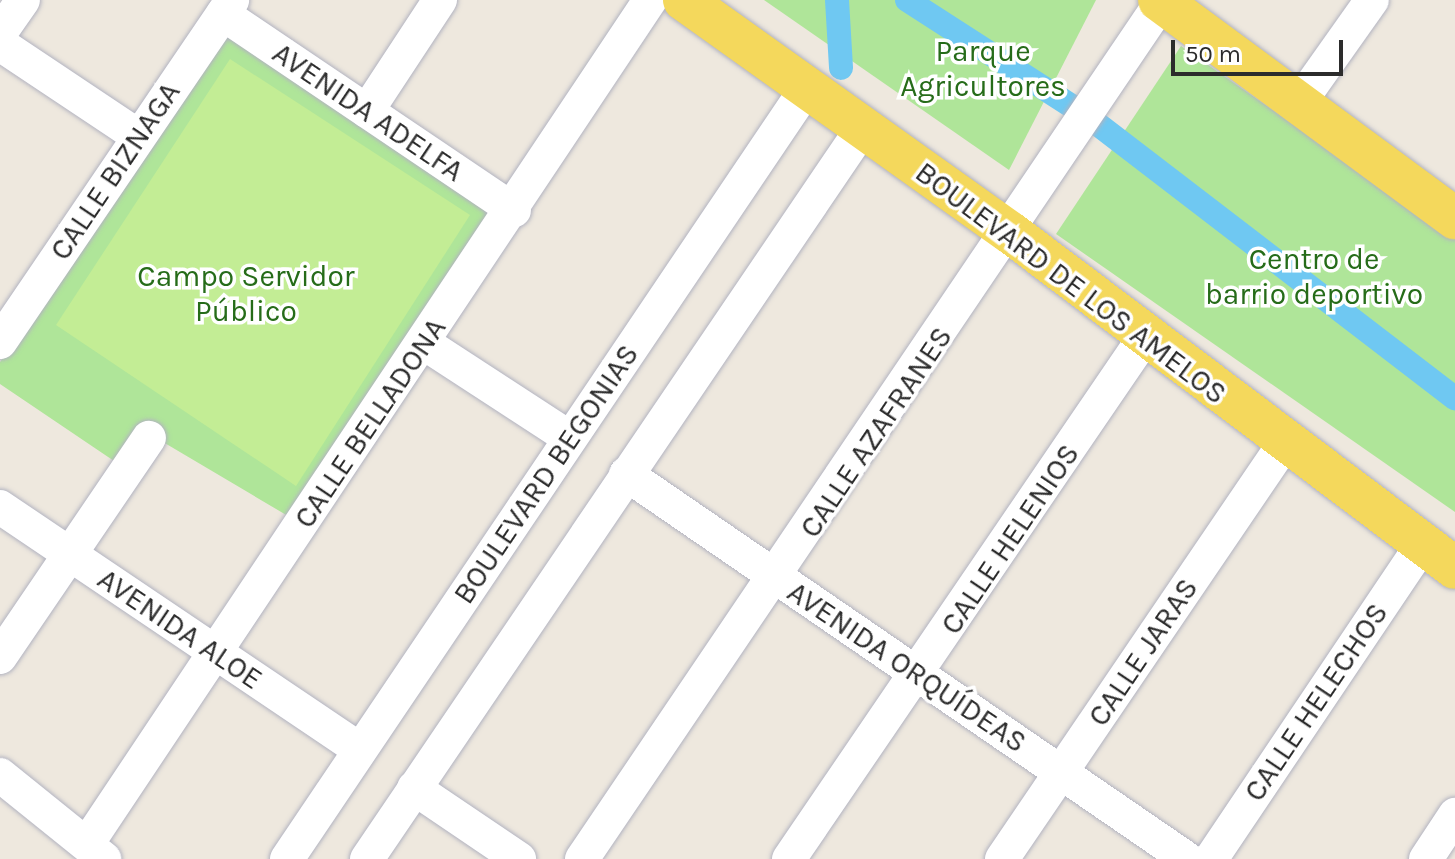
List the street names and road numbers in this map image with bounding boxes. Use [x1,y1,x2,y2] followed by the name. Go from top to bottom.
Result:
[266,35,470,189] street label: AVENIDA ADELFA
[42,75,188,267] street label: CALLE BIZNAGA
[908,154,1234,412] street label: BOULEVARD DE LOS AMELOS
[286,311,454,535] street label: CALLE BELLADONA
[792,320,960,544] street label: CALLE AZAFRANES
[446,337,646,611] street label: BOULEVARD BEGONIAS
[933,437,1087,641] street label: CALLE HELENIOS
[91,561,269,697] street label: AVENIDA ALOE
[1080,571,1206,733] street label: CALLE JARAS
[781,574,1033,760] street label: AVENIDA ORQUÍDEAS
[1236,596,1396,808] street label: CALLE HELECHOS

